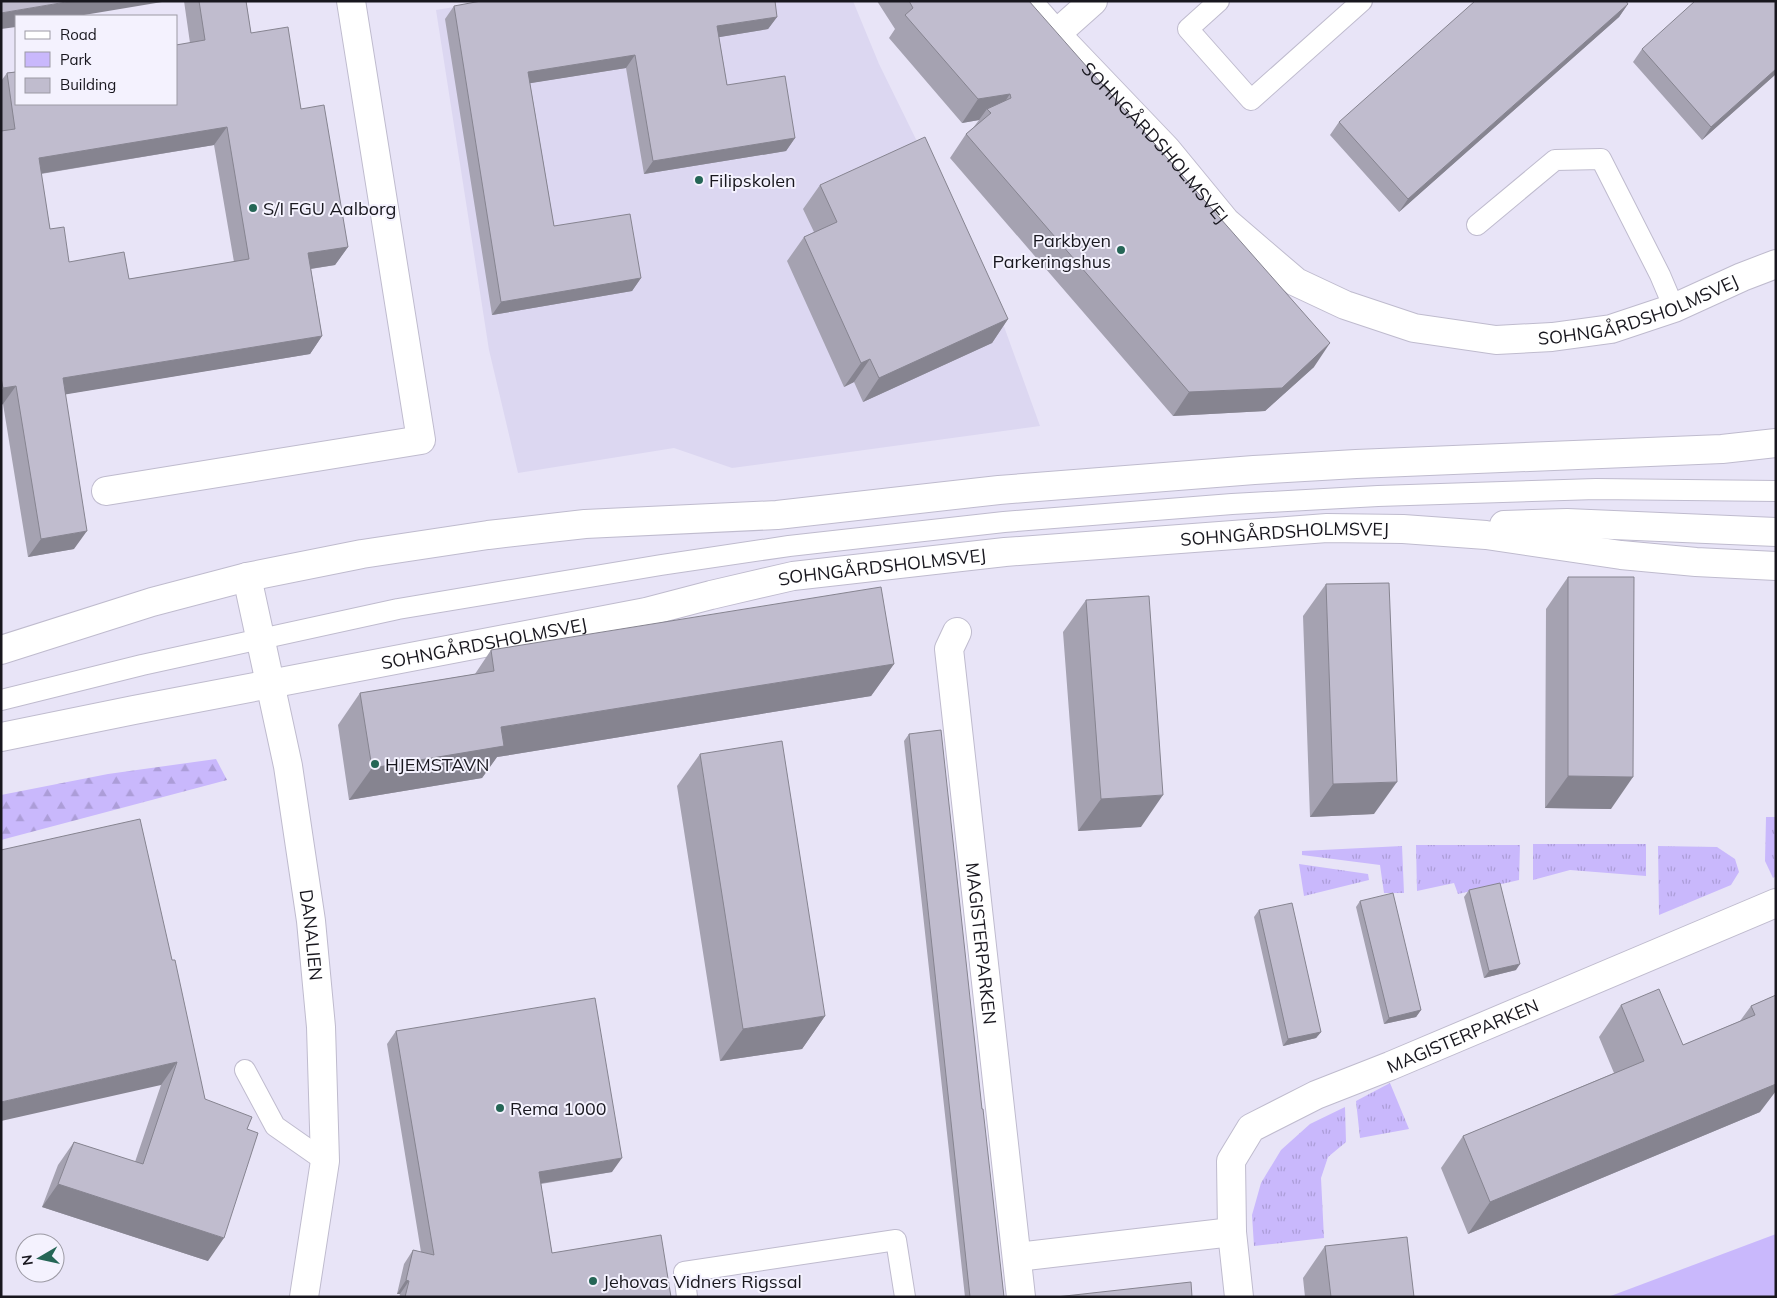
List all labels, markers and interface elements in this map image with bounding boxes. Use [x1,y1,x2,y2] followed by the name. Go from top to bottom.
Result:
[15,15,178,105] legend
[60,25,97,44] text: Road
[60,50,92,69] text: Park
[1077,57,1234,228] street label: SOHNGÅRDSHOLMSVEJ
[60,75,116,94] text: Building
[709,169,796,192] place label: Filipskolen
[693,174,705,186] marker: Filipskolen
[263,197,396,220] place label: S/I FGU Aalborg
[247,202,259,214] marker: S/I FGU Aalborg
[993,229,1111,273] place label: Parkbyen Parkeringshus
[1115,244,1127,256] marker: Parkbyen Parkeringshus
[1537,269,1742,349] street label: SOHNGÅRDSHOLMSVEJ
[1179,516,1389,550] street label: SOHNGÅRDSHOLMSVEJ
[776,543,987,591] street label: SOHNGÅRDSHOLMSVEJ
[379,612,589,674] street label: SOHNGÅRDSHOLMSVEJ
[385,753,489,776] place label: HJEMSTAVN
[369,758,381,770] marker: HJEMSTAVN
[961,861,1002,1026] street label: MAGISTERPARKEN
[295,888,328,982] street label: DANALIEN
[1383,993,1542,1078] street label: MAGISTERPARKEN
[510,1097,607,1120] place label: Rema 1000
[494,1102,506,1114] marker: Rema 1000
[15,1233,65,1283] north arrow
[17,1253,37,1267] text: N
[603,1270,802,1293] place label: Jehovas Vidners Rigssal
[587,1275,599,1287] marker: Jehovas Vidners Rigssal

